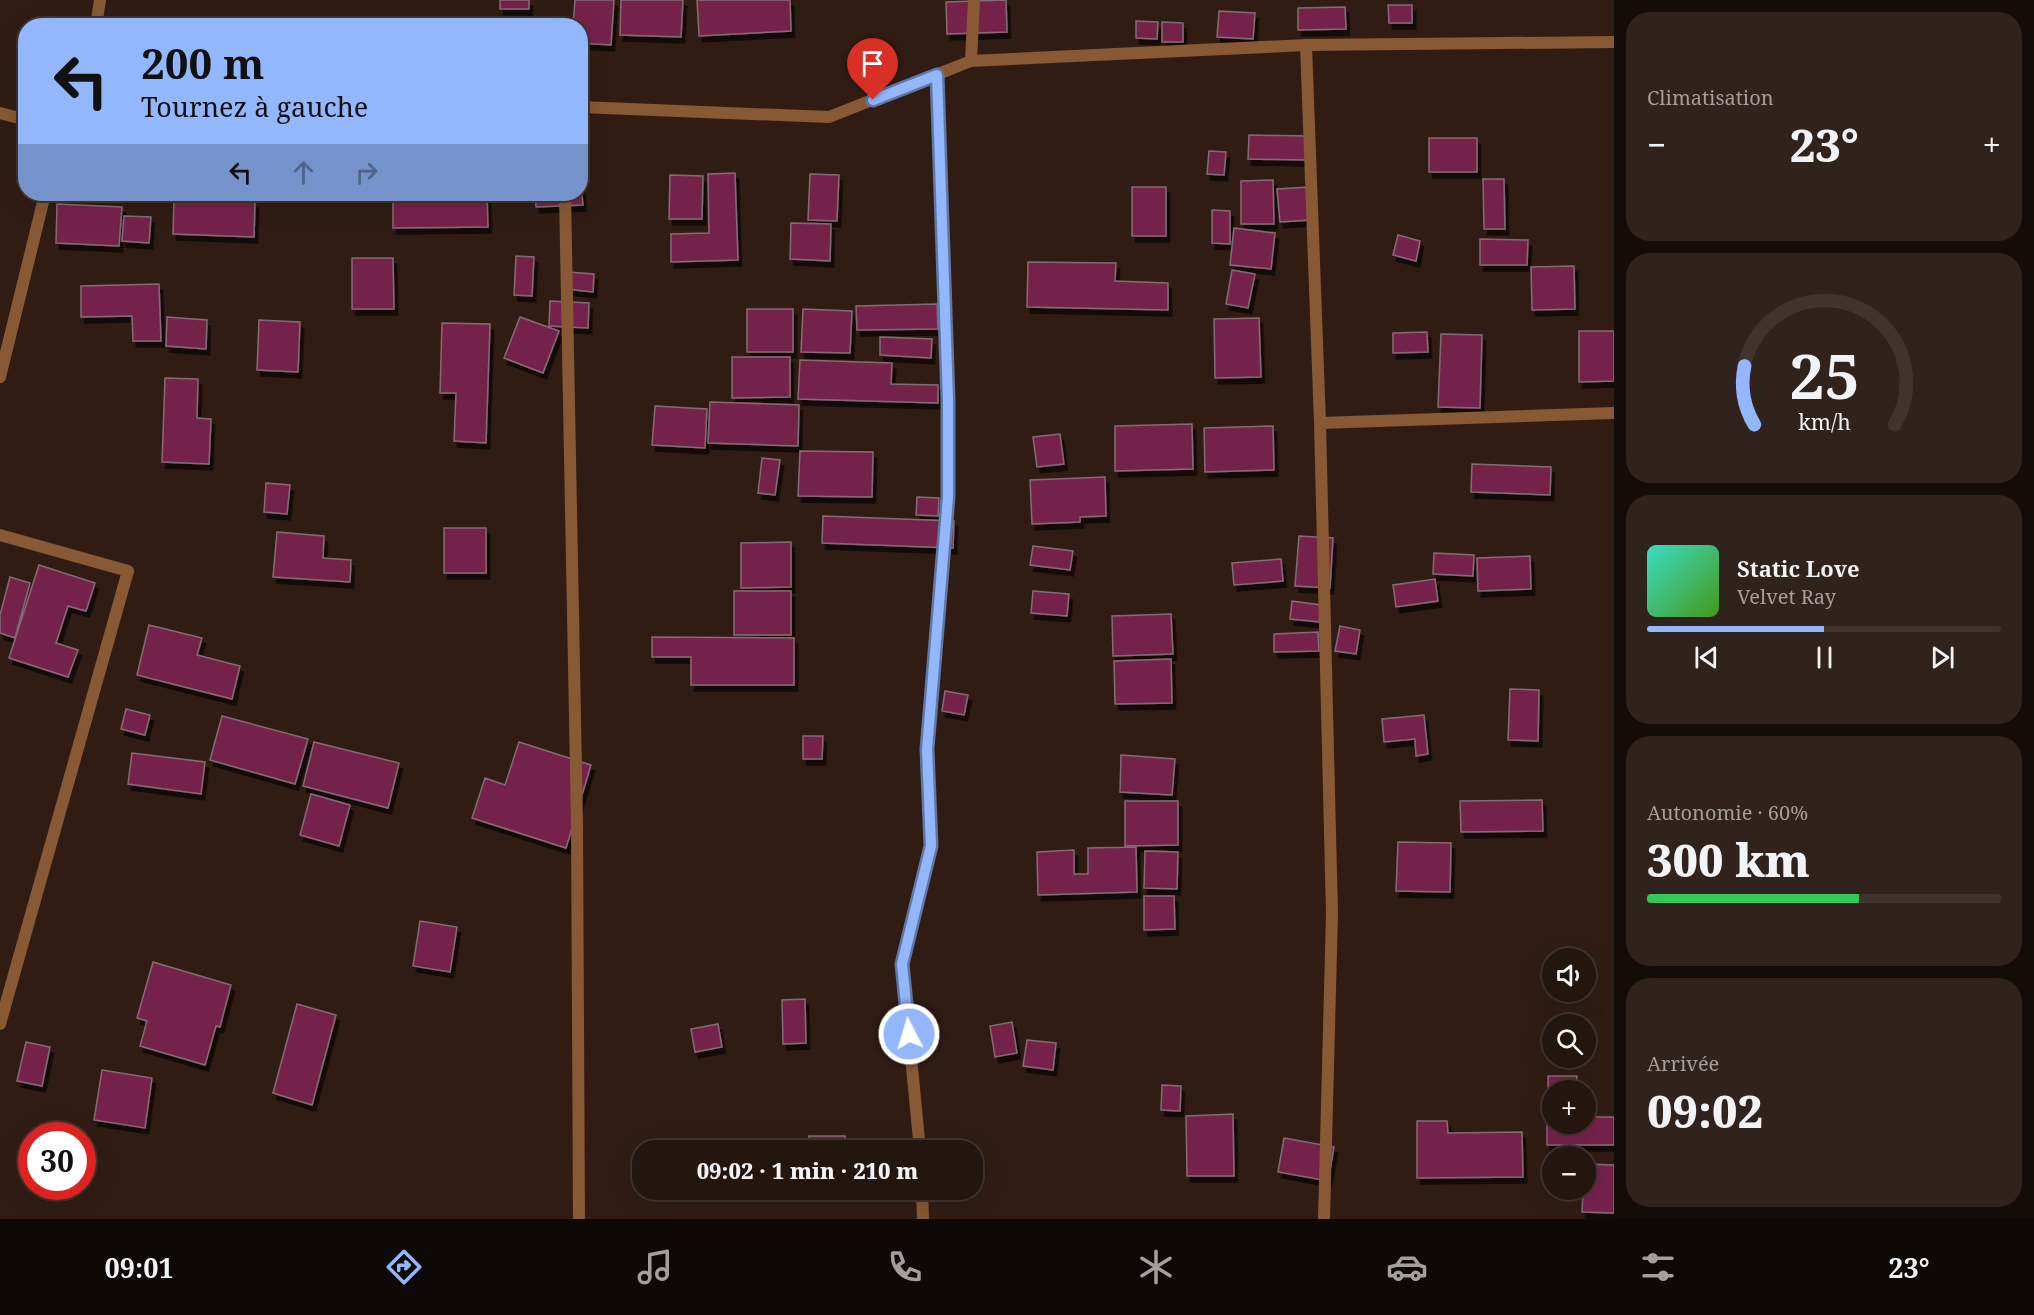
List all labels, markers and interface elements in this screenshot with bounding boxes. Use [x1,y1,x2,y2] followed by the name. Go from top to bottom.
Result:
[141,34,265,91] text: 200 m
[847,38,898,100] pin
[42,42,120,120] icon: left
[856,47,889,80] icon: arrive
[1647,84,1774,111] text: Climatisation
[141,88,368,125] text: Tournez à gauche
[1790,114,1859,175] text: 23°
[1647,122,1666,167] text: −
[1983,122,2001,167] text: +
[224,156,257,189] icon: left
[287,156,320,189] icon: ahead
[350,156,383,189] icon: right
[1789,332,1859,417] text: 25
[1798,408,1851,437] text: km/h
[1737,553,1860,583] text: Static Love
[1737,583,1836,610] text: Velvet Ray
[1690,641,1723,674] icon: previous
[1808,641,1841,674] icon: pause
[1926,641,1959,674] icon: next
[1647,799,1808,826] text: Autonomie · 60%
[1647,829,1810,890] text: 300 km
[1542,948,1596,1200] map controls
[1542,948,1596,1002] button: sound
[877,1002,941,1066] position arrow
[1542,1014,1596,1068] button: search
[1647,1050,1719,1077] text: Arrivée
[1542,1080,1596,1134] button: +
[1647,1080,1763,1141] text: 09:02
[18,1122,96,1200] speed limit sign: 30
[1542,1146,1596,1200] button: −
[697,1155,918,1185] text: 09:02 · 1 min · 210 m
[383,1246,425,1288] icon: directions
[634,1246,676,1288] icon: music
[884,1246,926,1288] icon: phone
[1135,1246,1177,1288] icon: climate
[1386,1246,1428,1288] icon: car
[1637,1246,1679,1288] icon: filters
[104,1249,174,1286] text: 09:01
[1888,1249,1929,1286] text: 23°

